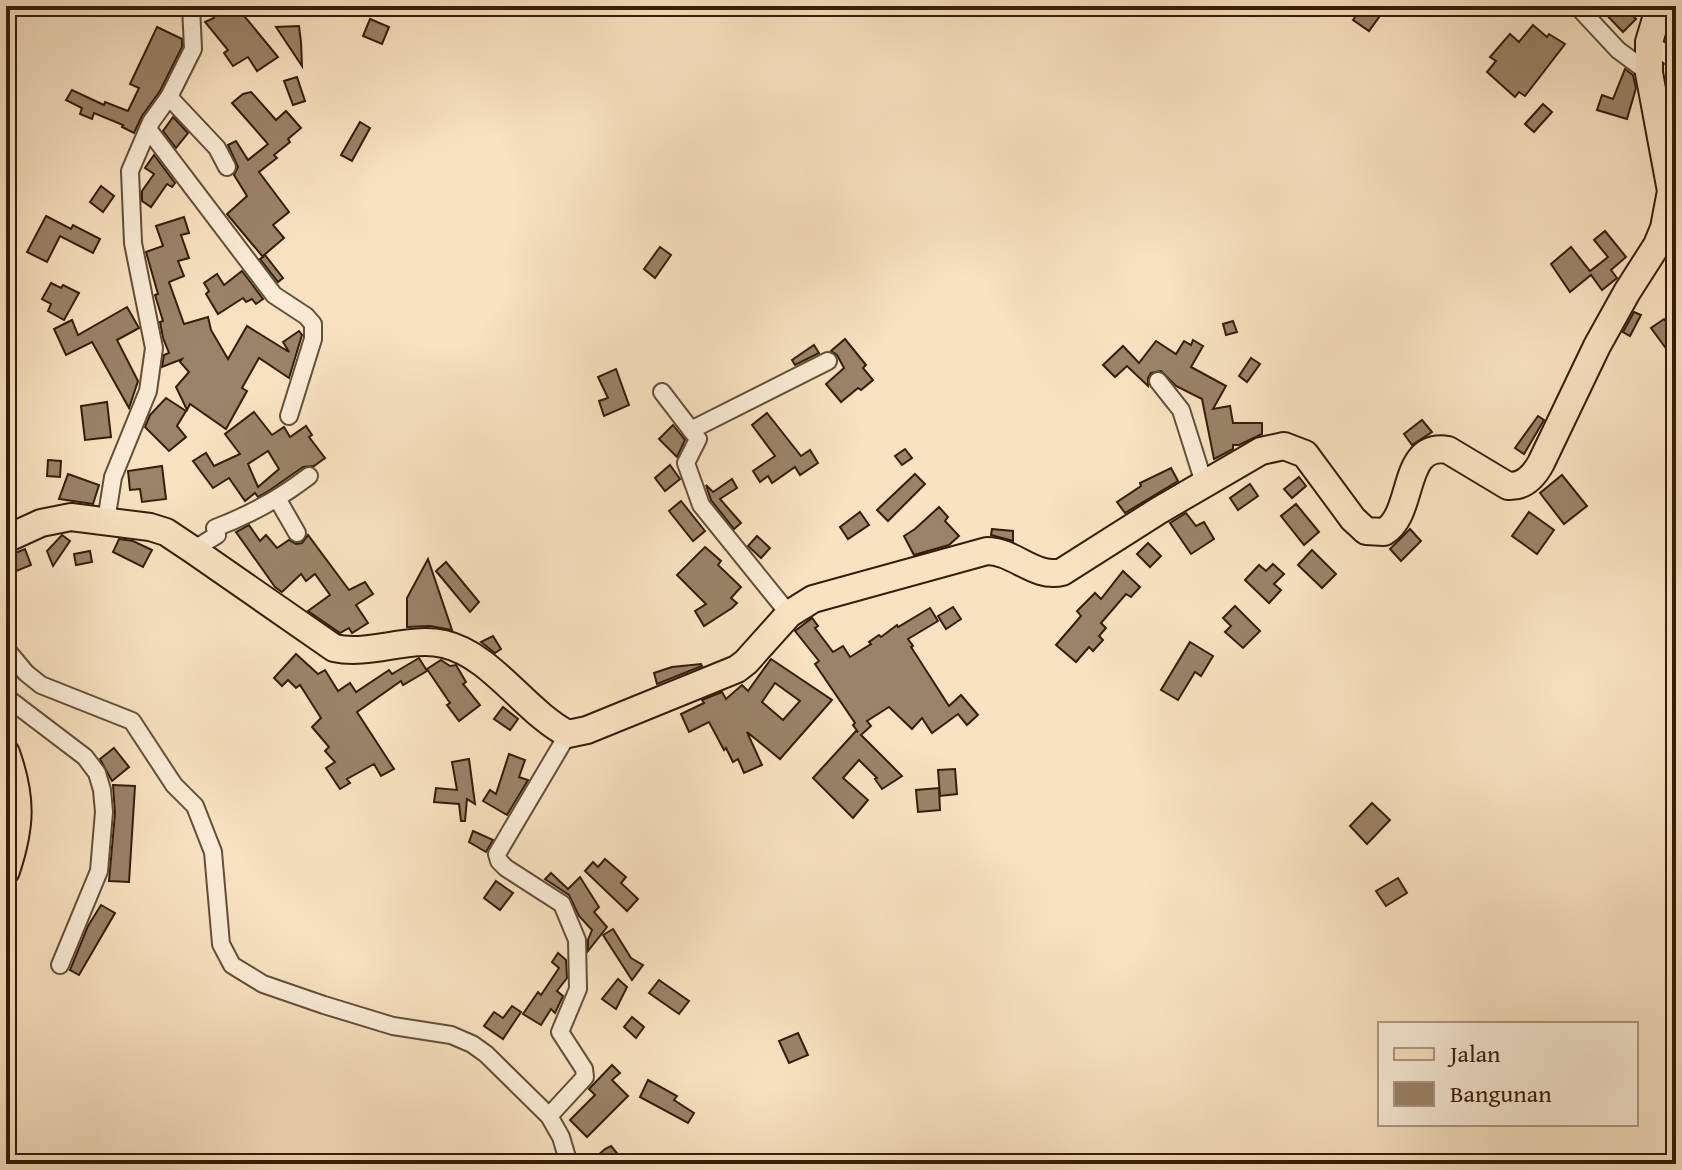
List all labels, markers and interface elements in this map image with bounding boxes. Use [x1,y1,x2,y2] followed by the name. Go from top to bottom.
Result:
[1378,1022,1638,1126] legend
[1447,1036,1501,1071] text: Jalan
[1450,1076,1552,1111] text: Bangunan

